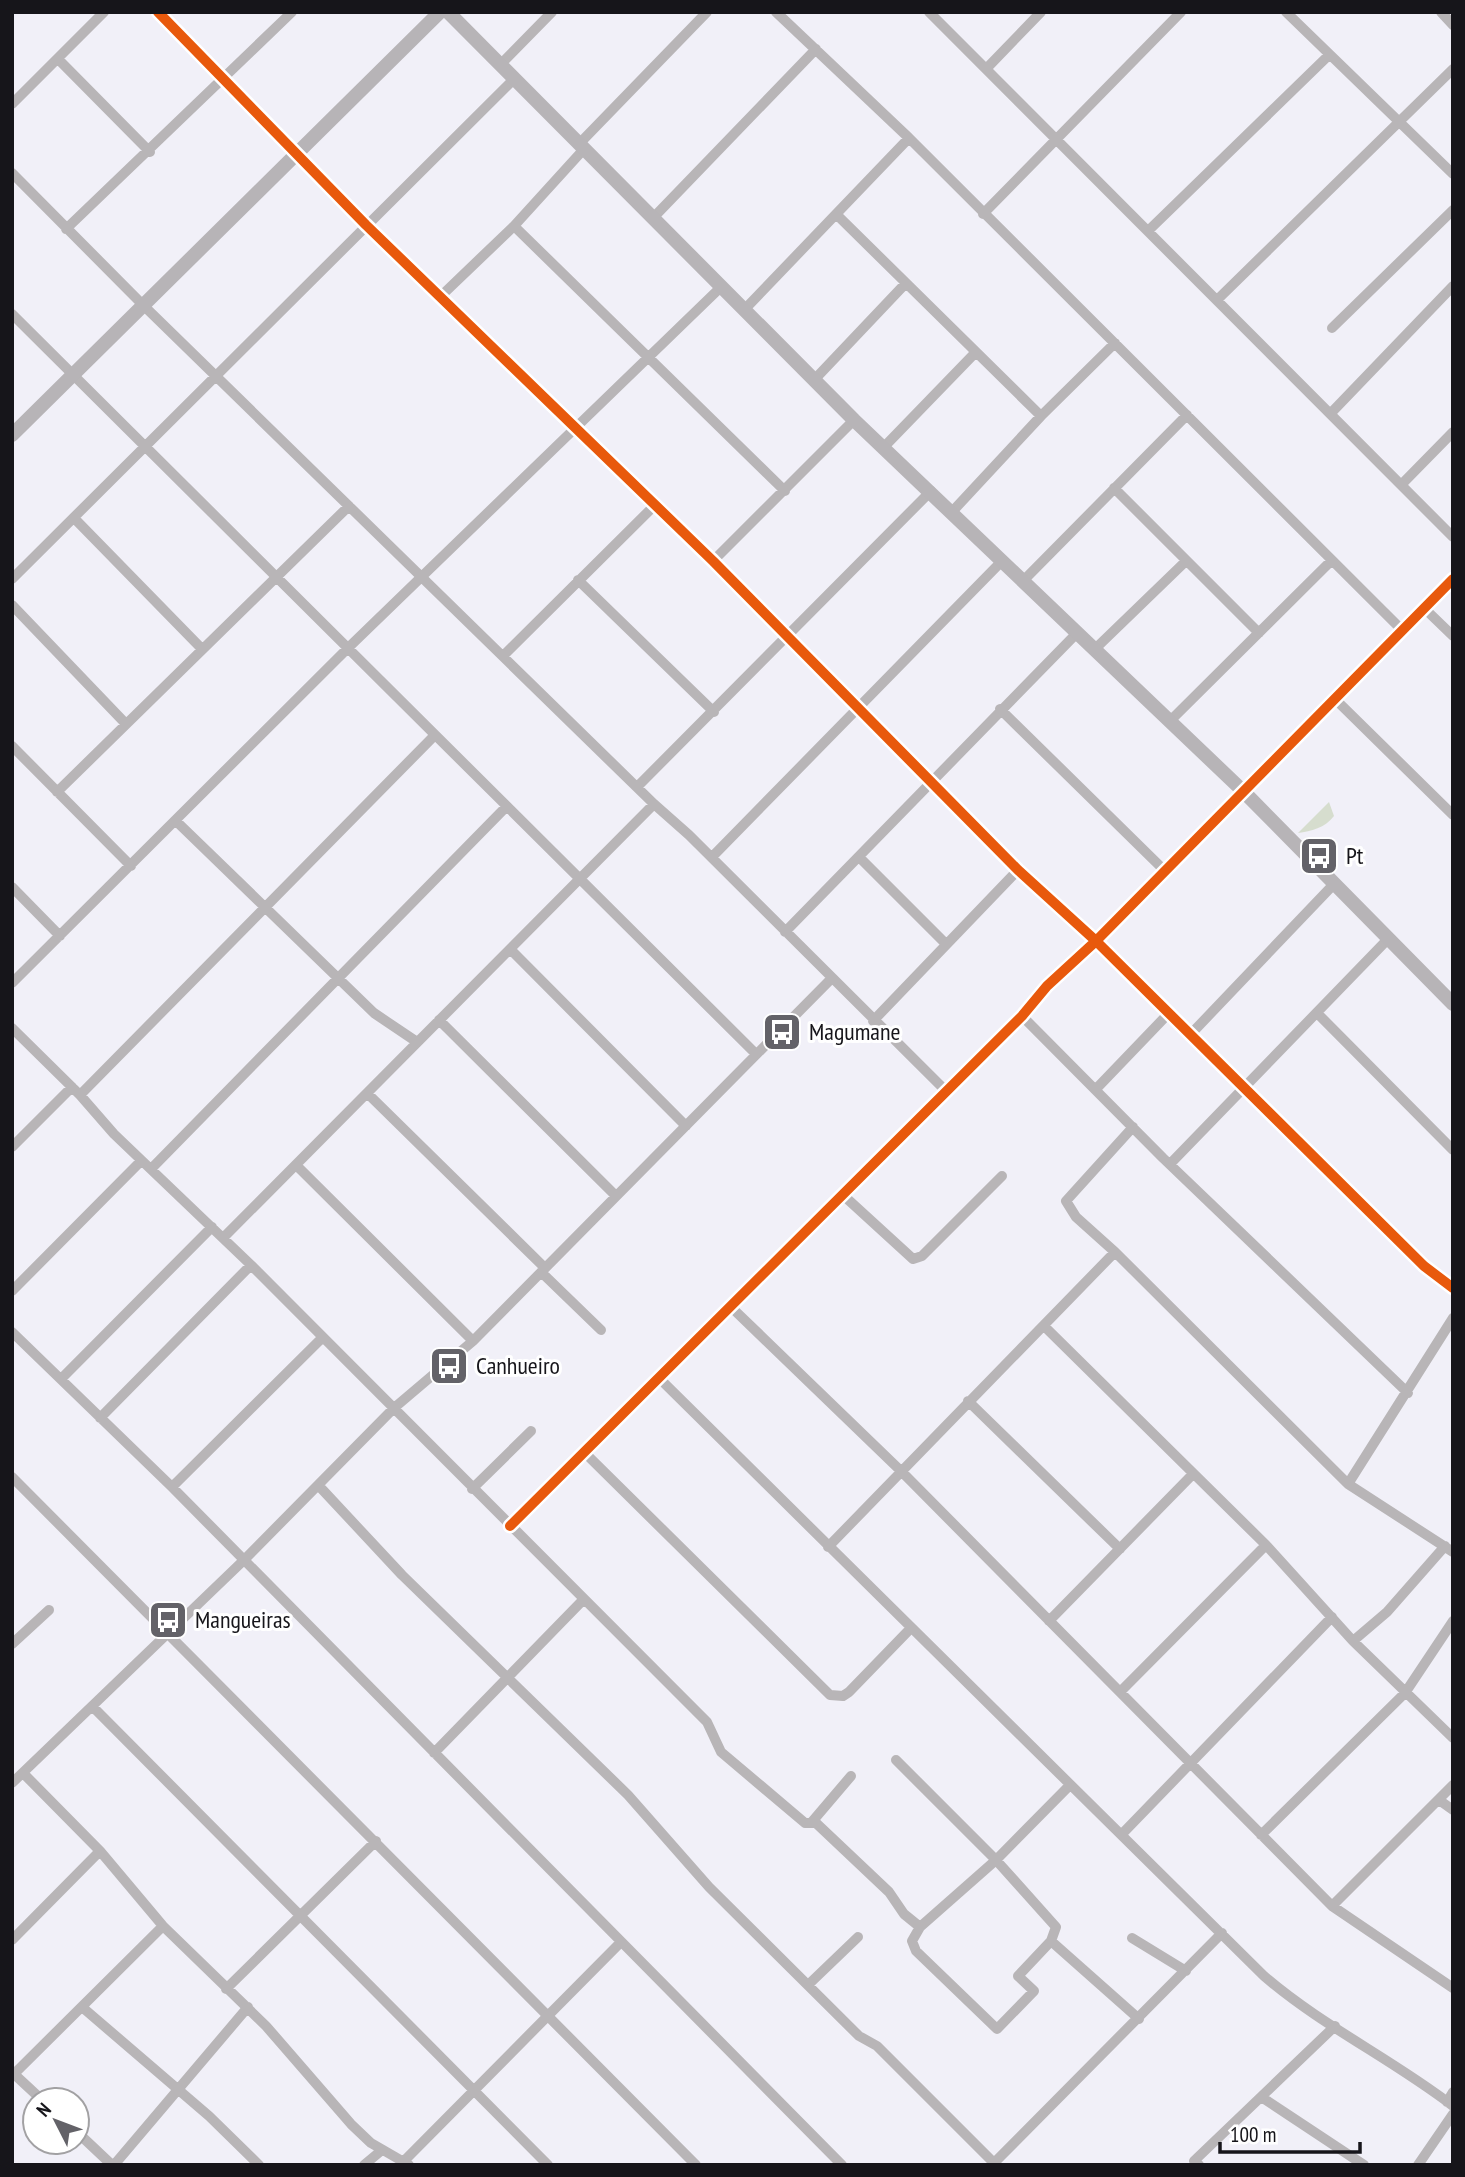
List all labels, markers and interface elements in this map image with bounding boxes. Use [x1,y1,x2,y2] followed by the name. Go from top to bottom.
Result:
[1298,835,1340,877] bus stop icon: Pt
[1346,840,1364,871] place label: Pt
[761,1011,803,1053] bus stop icon: Magumane
[809,1016,900,1047] place label: Magumane
[428,1345,470,1387] bus stop icon: Canhueiro
[476,1350,560,1381] place label: Canhueiro
[147,1599,189,1641] bus stop icon: Mangueiras
[195,1604,291,1635] place label: Mangueiras
[21,2086,91,2156] north arrow
[31,2098,56,2121] text: N
[1220,2110,1360,2154] scale bar
[1230,2121,1276,2148] text: 100 m

